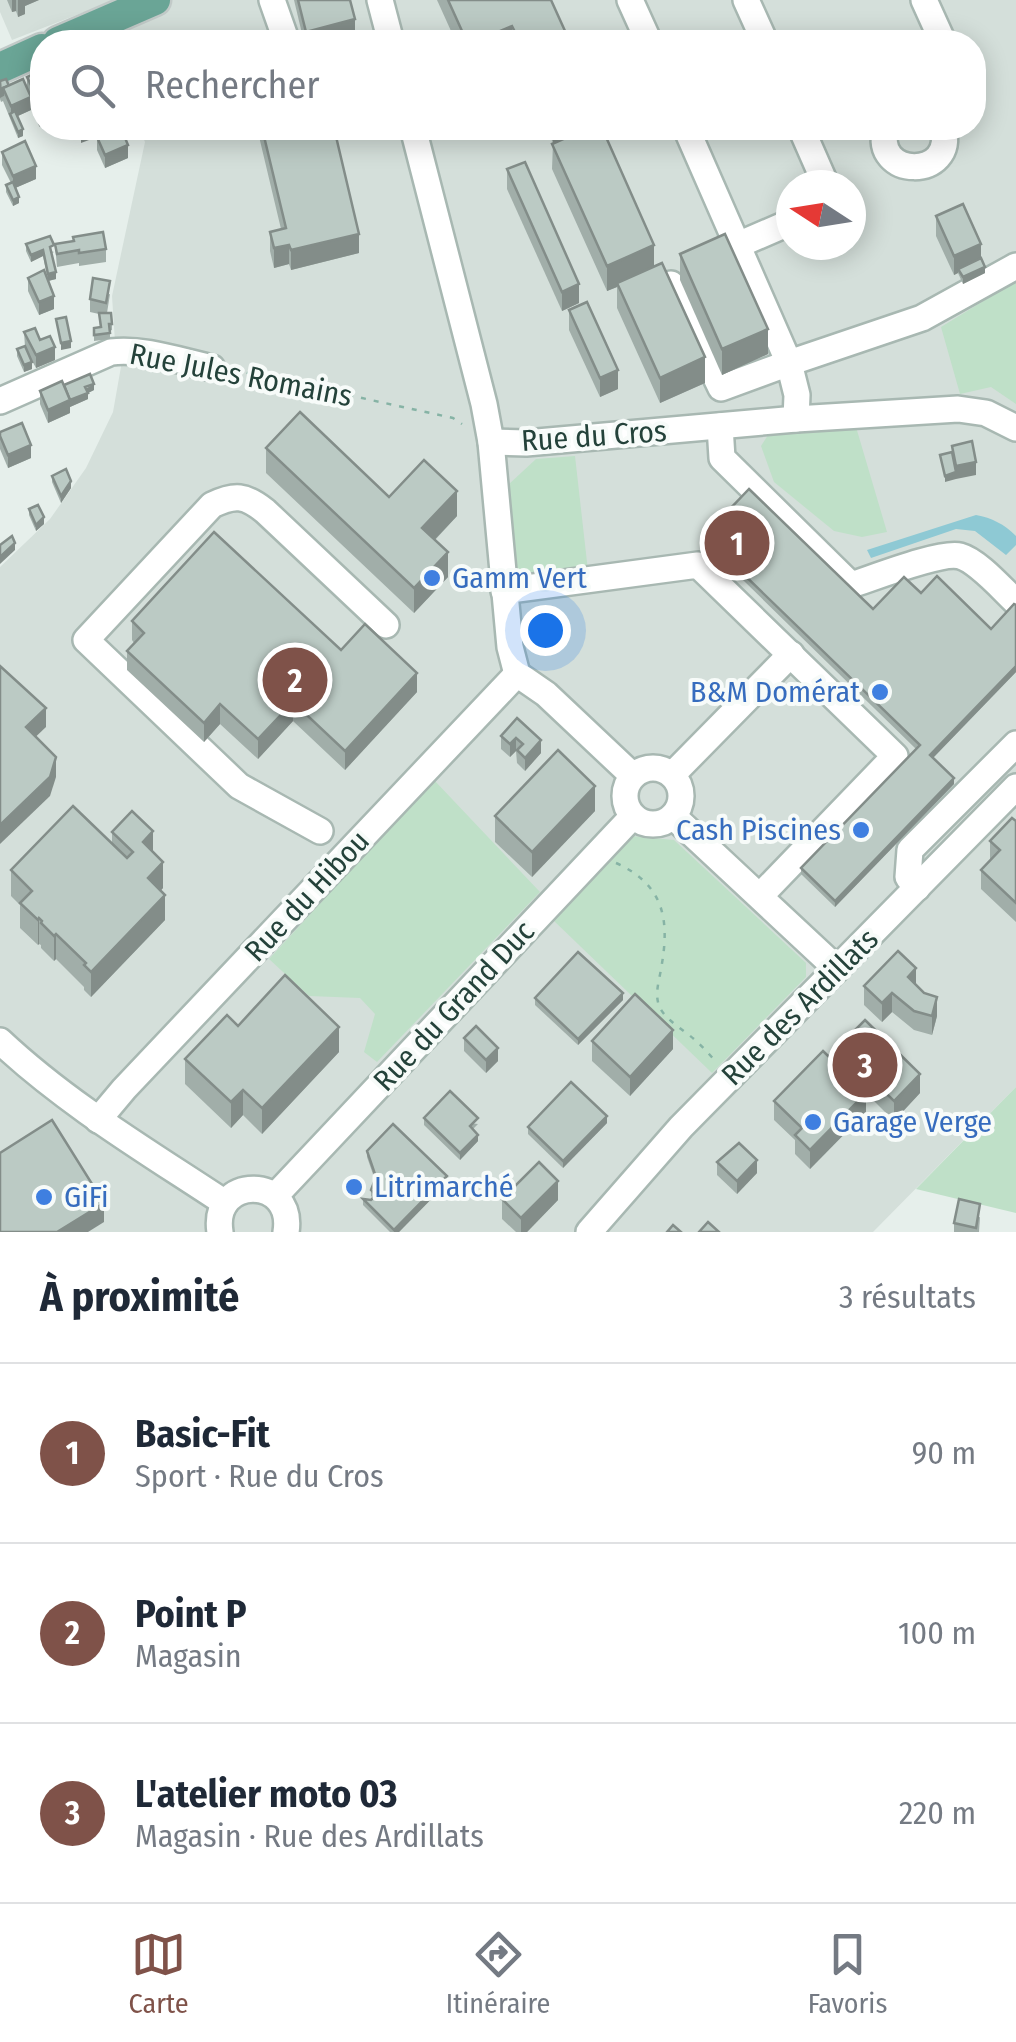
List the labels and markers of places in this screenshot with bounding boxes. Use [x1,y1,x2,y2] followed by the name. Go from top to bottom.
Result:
[704,506,770,580] pin: 1
[452,560,587,596] place label: Gamm Vert
[421,567,443,589] marker: Gamm Vert
[262,642,328,718] pin: 2
[690,674,860,710] place label: B&M Domérat
[869,681,891,703] marker: B&M Domérat
[676,812,841,848] place label: Cash Piscines
[850,819,872,841] marker: Cash Piscines
[832,1028,898,1102] pin: 3
[833,1104,992,1140] place label: Garage Verge
[802,1111,824,1133] marker: Garage Verge
[374,1169,514,1205] place label: Litrimarché
[343,1176,365,1198] marker: Litrimarché
[64,1179,109,1215] place label: GiFi
[33,1186,55,1208] marker: GiFi

